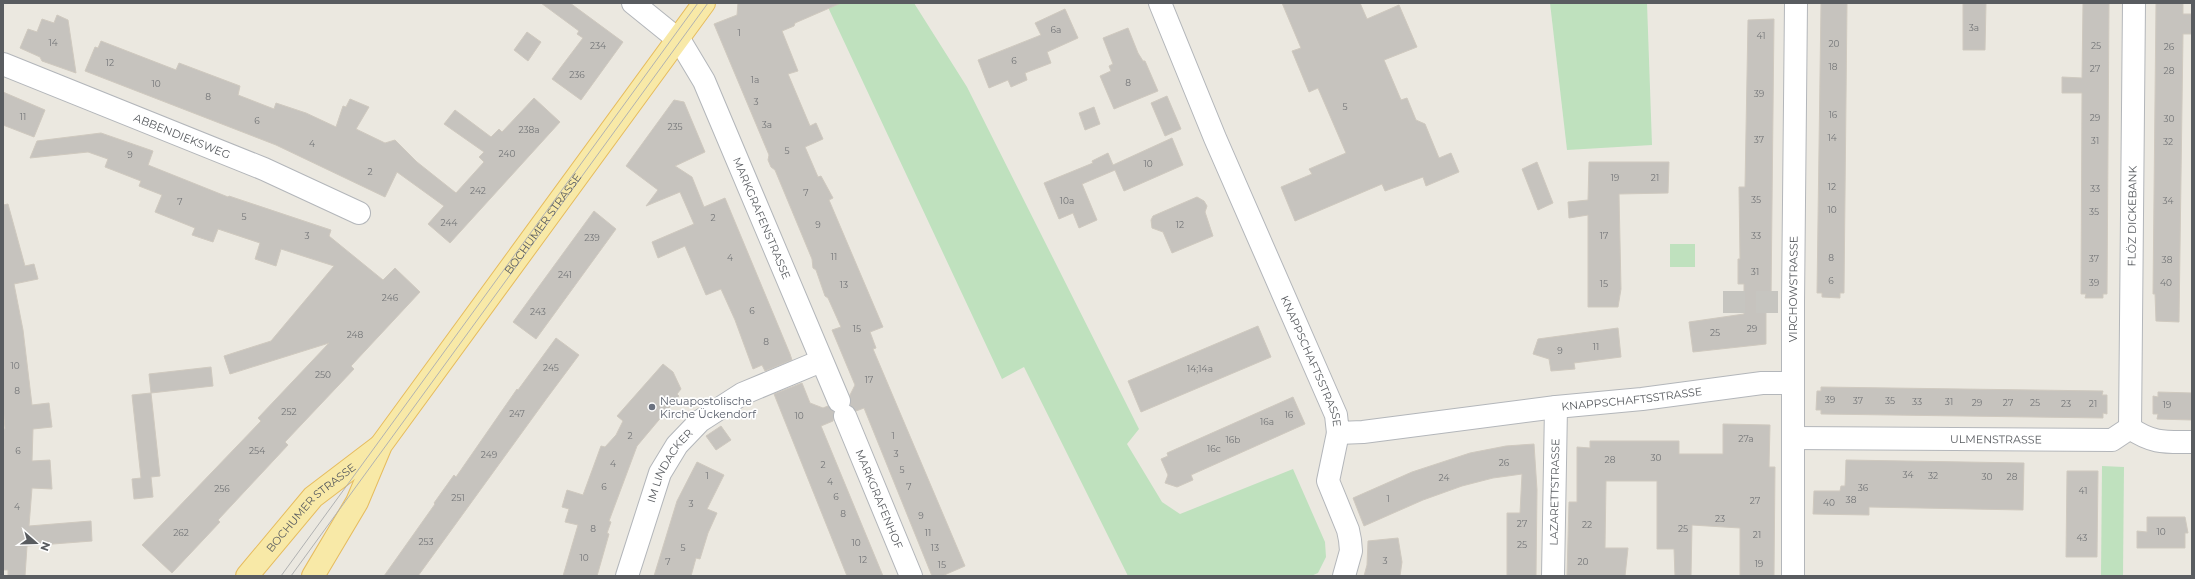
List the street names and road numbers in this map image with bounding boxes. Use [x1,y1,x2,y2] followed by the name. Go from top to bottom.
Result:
[132,110,232,162] street label: ABBENDIEKSWEG
[730,155,794,281] street label: MARKGRAFENSTRASSE
[2125,165,2139,266] street label: FLÖZ DICKEBANK
[501,171,584,277] street label: BOCHUMER STRASSE
[1786,236,1801,342] street label: VIRCHOWSTRASSE
[1278,293,1344,427] street label: KNAPPSCHAFTSSTRASSE
[1561,384,1703,413] street label: KNAPPSCHAFTSSTRASSE
[644,426,696,504] street label: IM LINDACKER
[1950,432,2042,447] street label: ULMENSTRASSE
[1547,438,1562,546] street label: LAZARETTSTRASSE
[853,447,906,551] street label: MARKGRAFENHOF
[263,460,358,555] street label: BOCHUMER STRASSE

